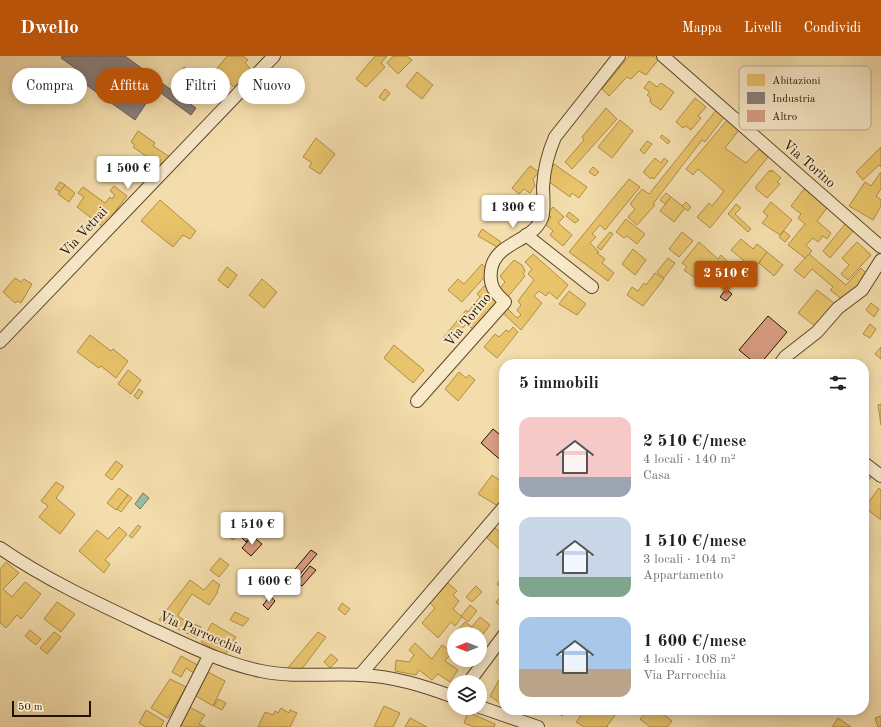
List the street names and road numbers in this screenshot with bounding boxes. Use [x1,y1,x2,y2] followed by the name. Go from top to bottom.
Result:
[780,137,838,191] street label: Via Torino
[58,204,110,259] street label: Via Vetrai
[442,290,494,350] street label: Via Torino
[157,609,245,657] street label: Via Parrocchia

